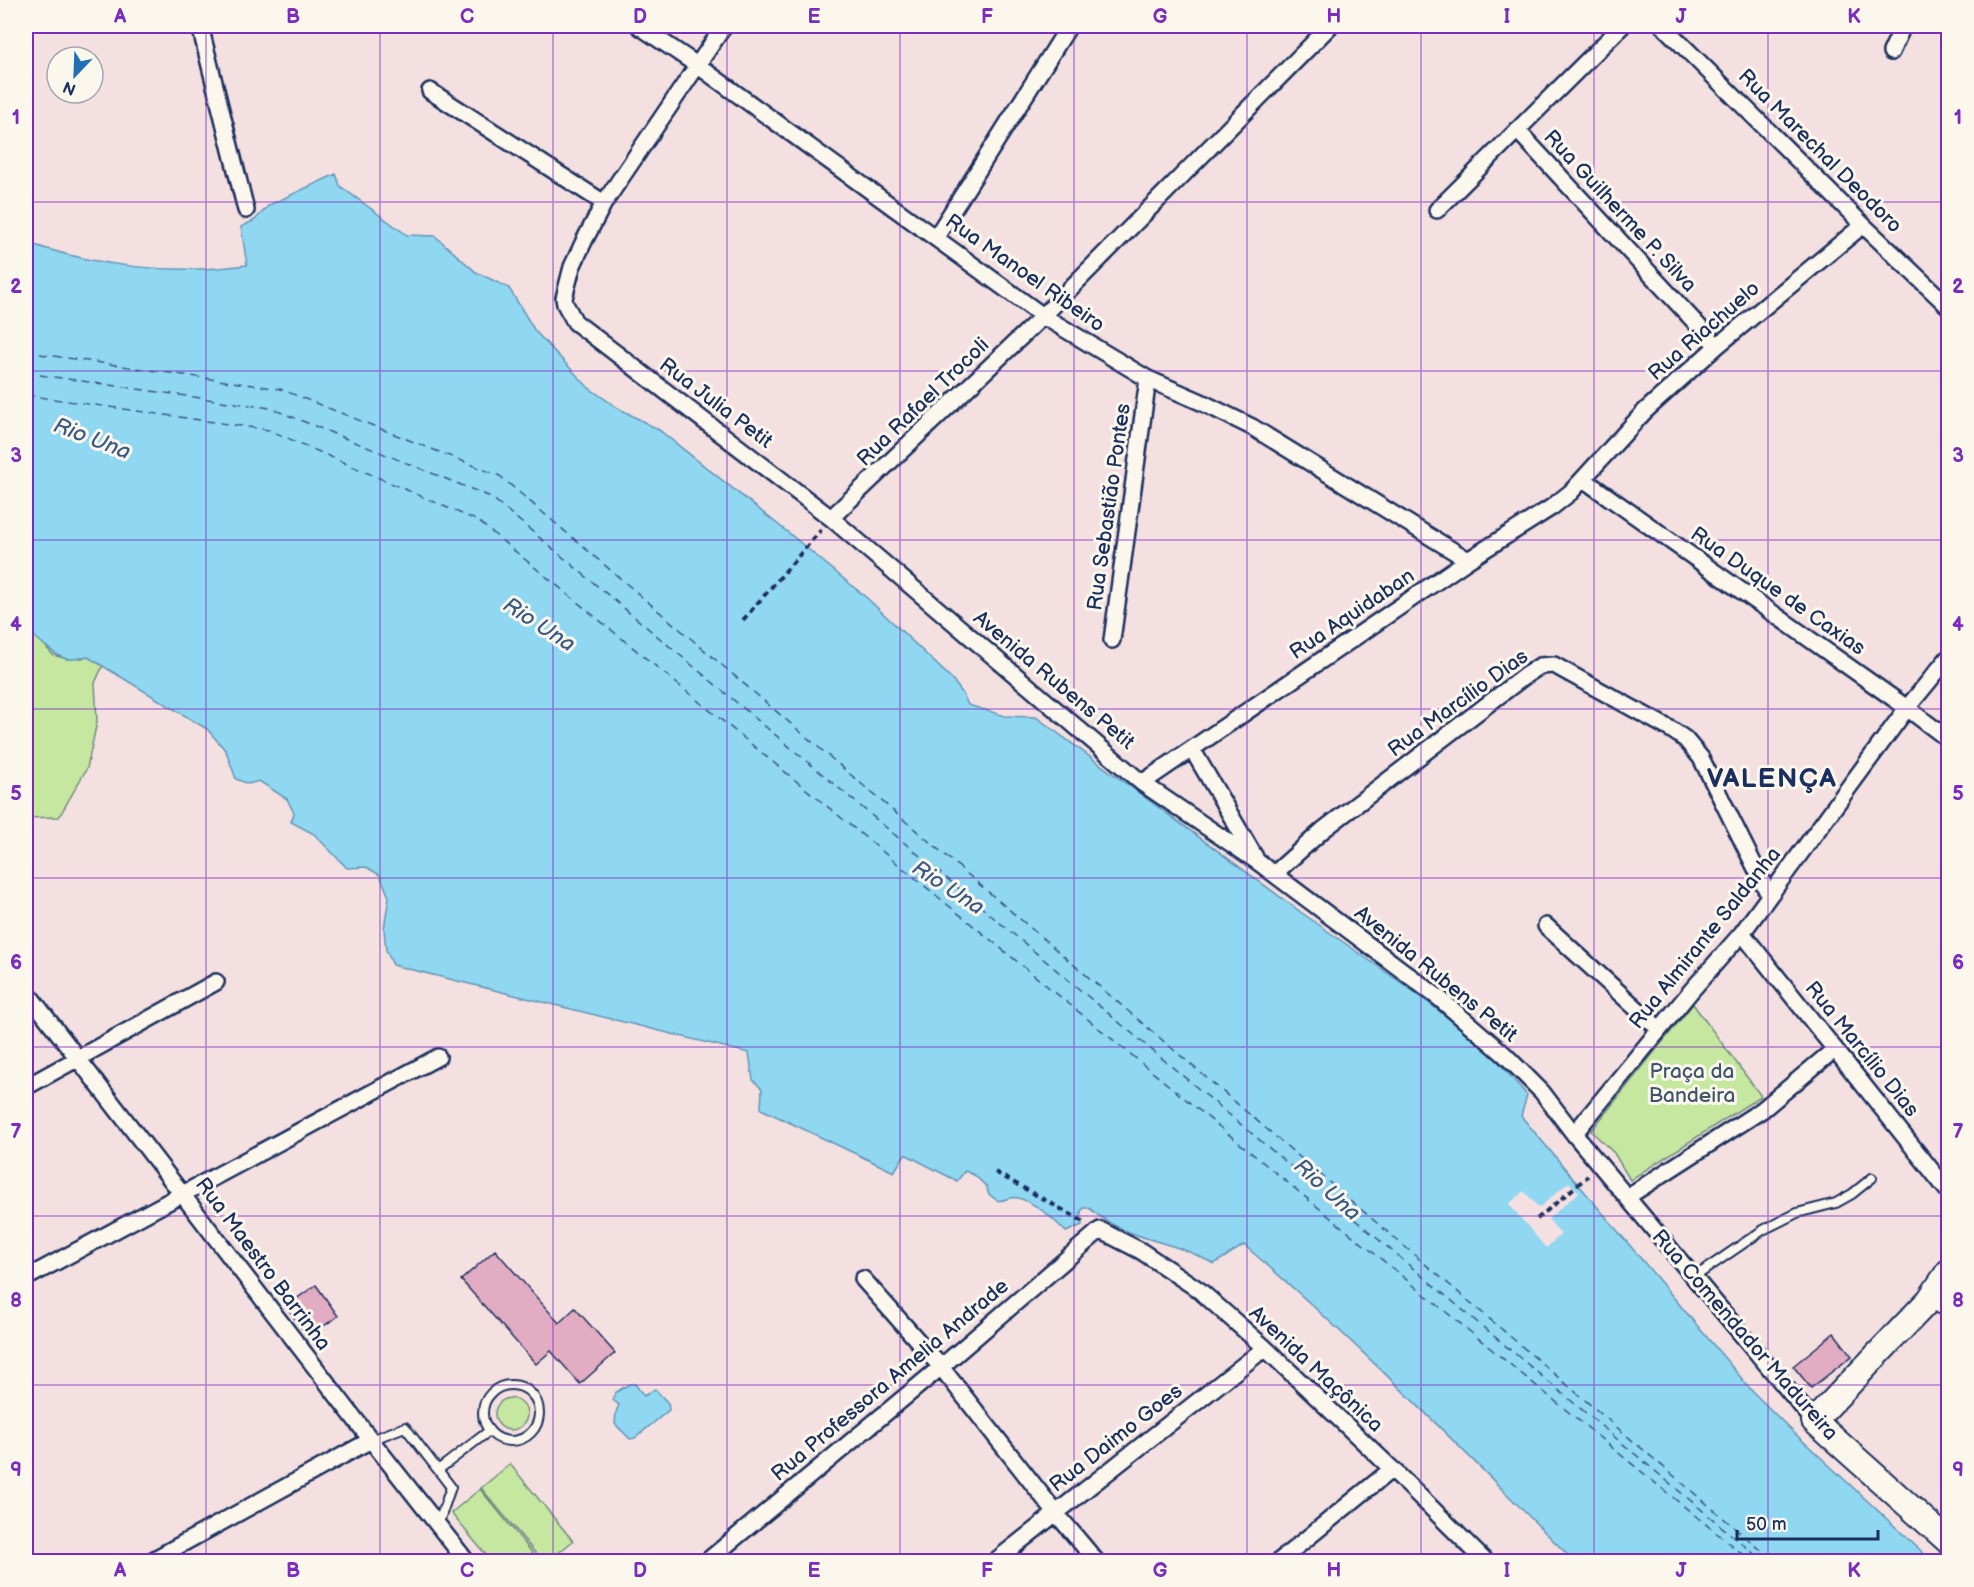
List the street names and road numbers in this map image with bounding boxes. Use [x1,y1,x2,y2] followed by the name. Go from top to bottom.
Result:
[1733,64,1907,238] street label: Rua Marechal Deodoro
[1538,125,1702,297] street label: Rua Guilherme P. Silva
[940,209,1110,337] street label: Rua Manoel Ribeiro
[1643,276,1765,386] street label: Rua Riachuelo
[852,333,994,471] street label: Rua Rafael Trocoli
[654,352,778,454] street label: Rua Julia Petit
[1082,402,1136,612] street label: Rua Sebastião Pontes
[1686,521,1870,661] street label: Rua Duque de Caxias
[1285,563,1419,665] street label: Rua Aquidaban
[968,605,1140,755] street label: Avenida Rubens Petit
[1383,644,1533,762] street label: Rua Marcílio Dias
[1624,842,1786,1034] street label: Rua Almirante Saldanha
[1349,901,1523,1048] street label: Avenida Rubens Petit
[1800,976,1924,1122] street label: Rua Marcílio Dias
[190,1173,336,1355] street label: Rua Maestro Barrinha
[1647,1224,1843,1446] street label: Rua Comendador Madureira
[766,1273,1014,1487] street label: Rua Professora Amelia Andrade
[1244,1301,1388,1437] street label: Avenida Maçônica
[1045,1378,1187,1498] street label: Rua Daimo Goes

